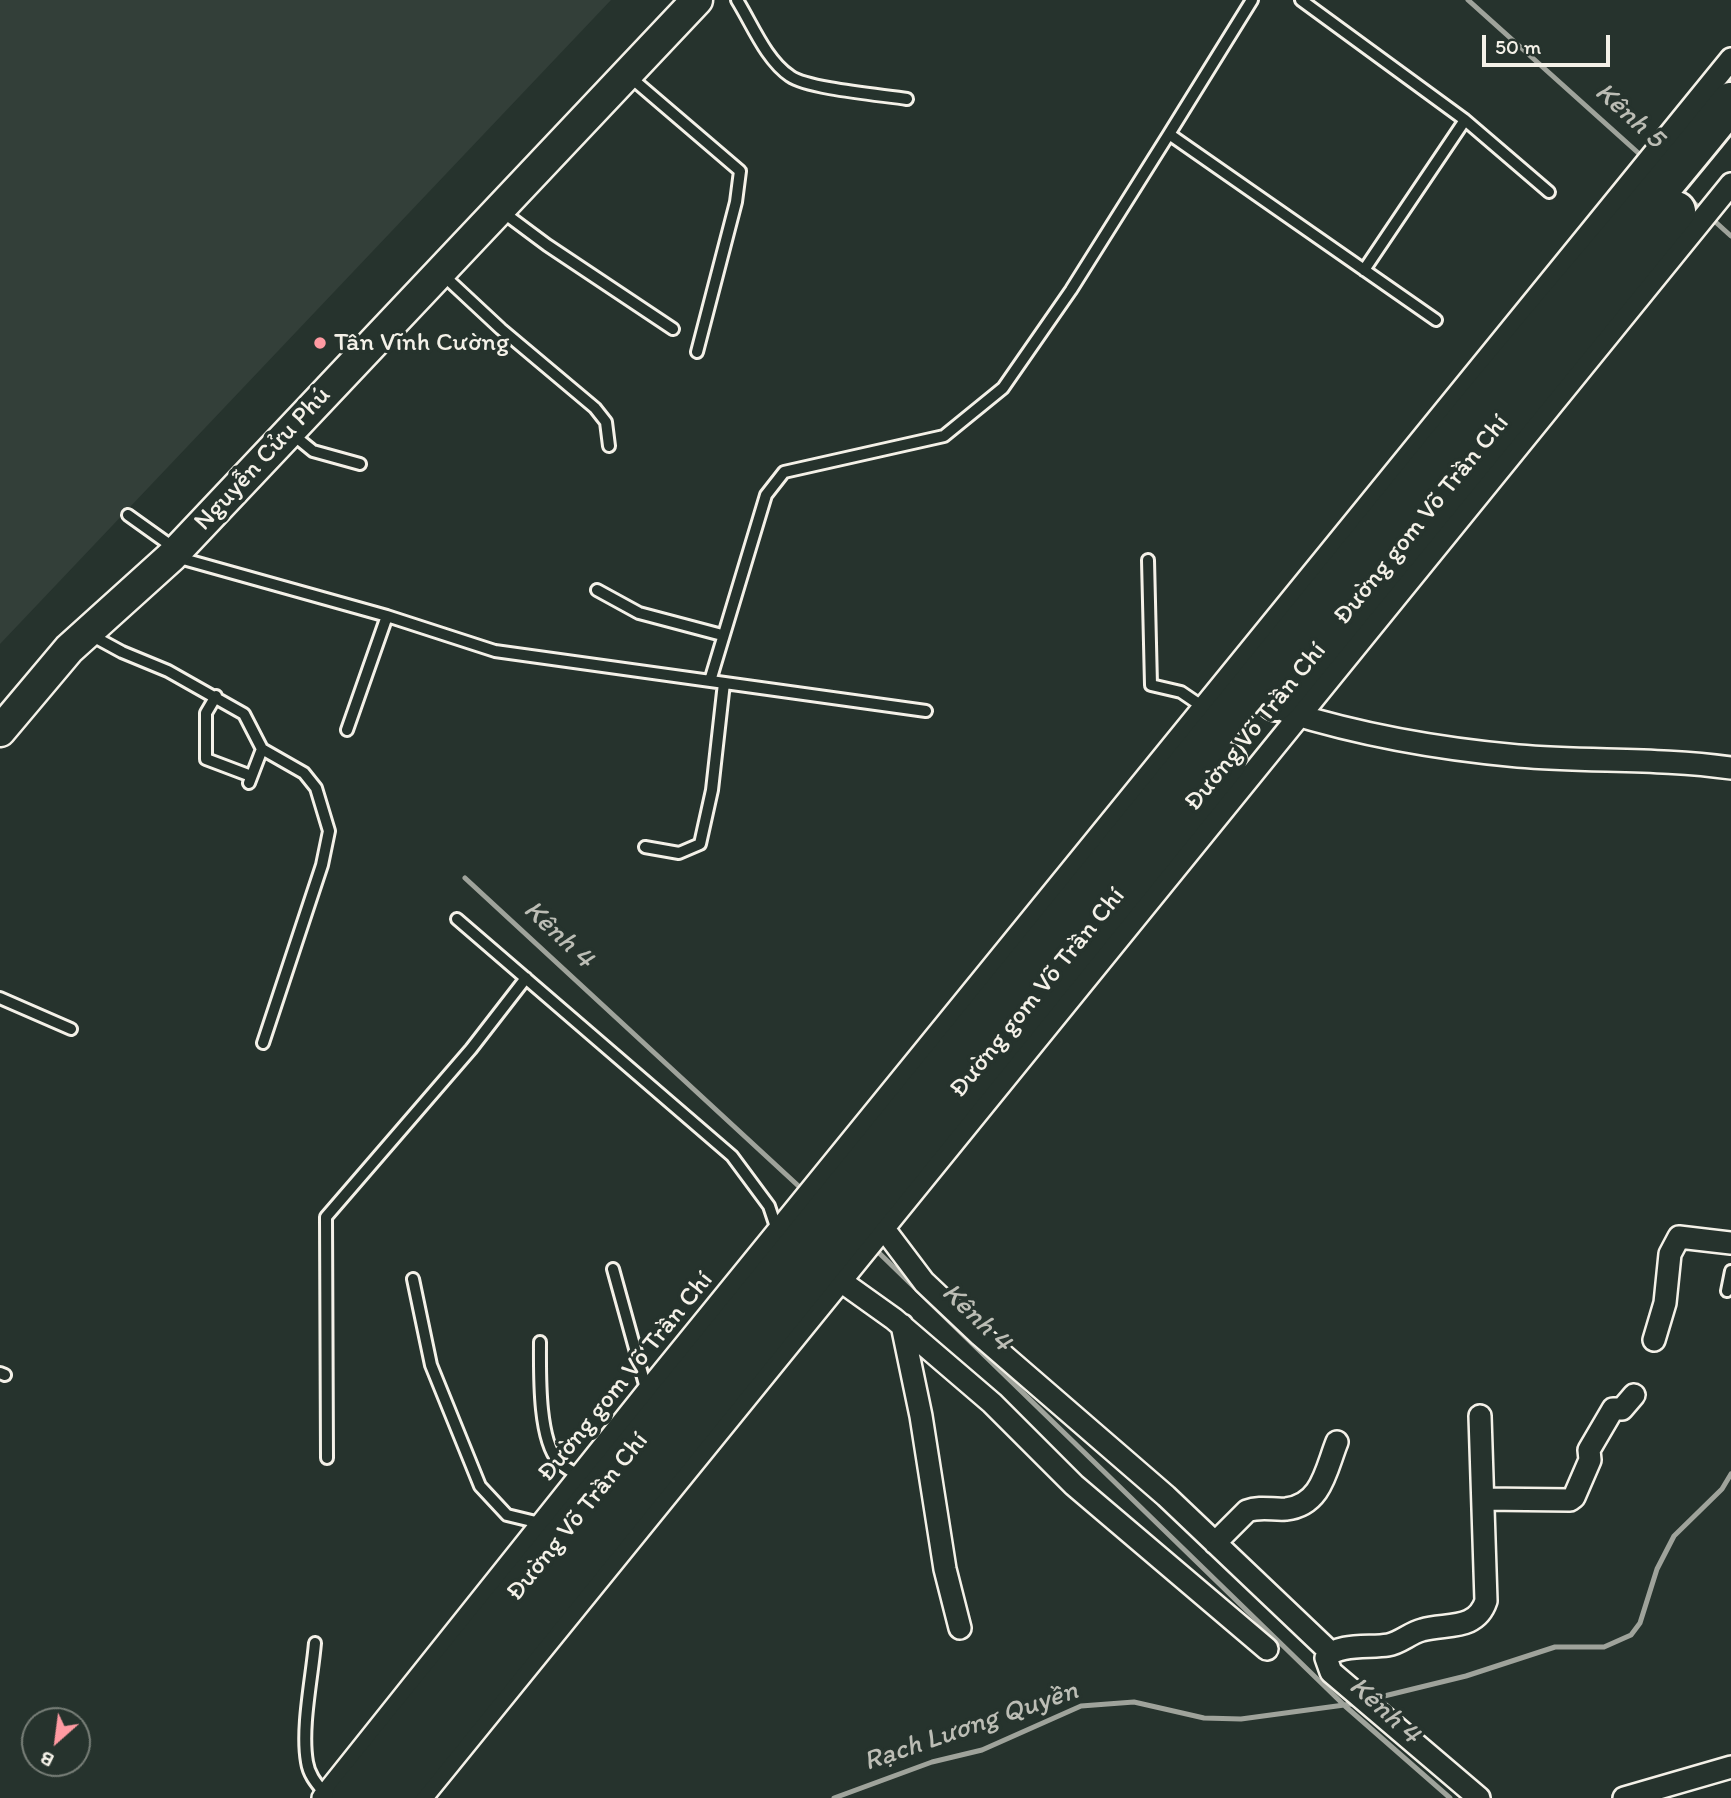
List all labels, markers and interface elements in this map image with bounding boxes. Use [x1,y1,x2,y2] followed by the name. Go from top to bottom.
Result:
[1486,21,1614,65] scale bar
[1495,34,1541,59] text: 50 m
[1587,76,1671,156] water label: Kênh 5
[334,327,509,359] place label: Tân Vĩnh Cường
[312,335,328,351] marker: Tân Vĩnh Cường
[188,380,338,538] street label: Nguyễn Cửu Phú
[1328,409,1516,631] street label: Đường gom Võ Trần Chí
[1178,636,1334,818] street label: Đường Võ Trần Chí
[944,882,1132,1104] street label: Đường gom Võ Trần Chí
[516,894,600,976] water label: Kênh 4
[532,1266,720,1488] street label: Đường gom Võ Trần Chí
[934,1277,1018,1359] water label: Kênh 4
[500,1426,656,1608] street label: Đường Võ Trần Chí
[1341,1670,1427,1752] water label: Kênh 4
[859,1675,1083,1779] water label: Rạch Lương Quyền
[21,1707,91,1777] north arrow
[36,1746,58,1772] text: B

